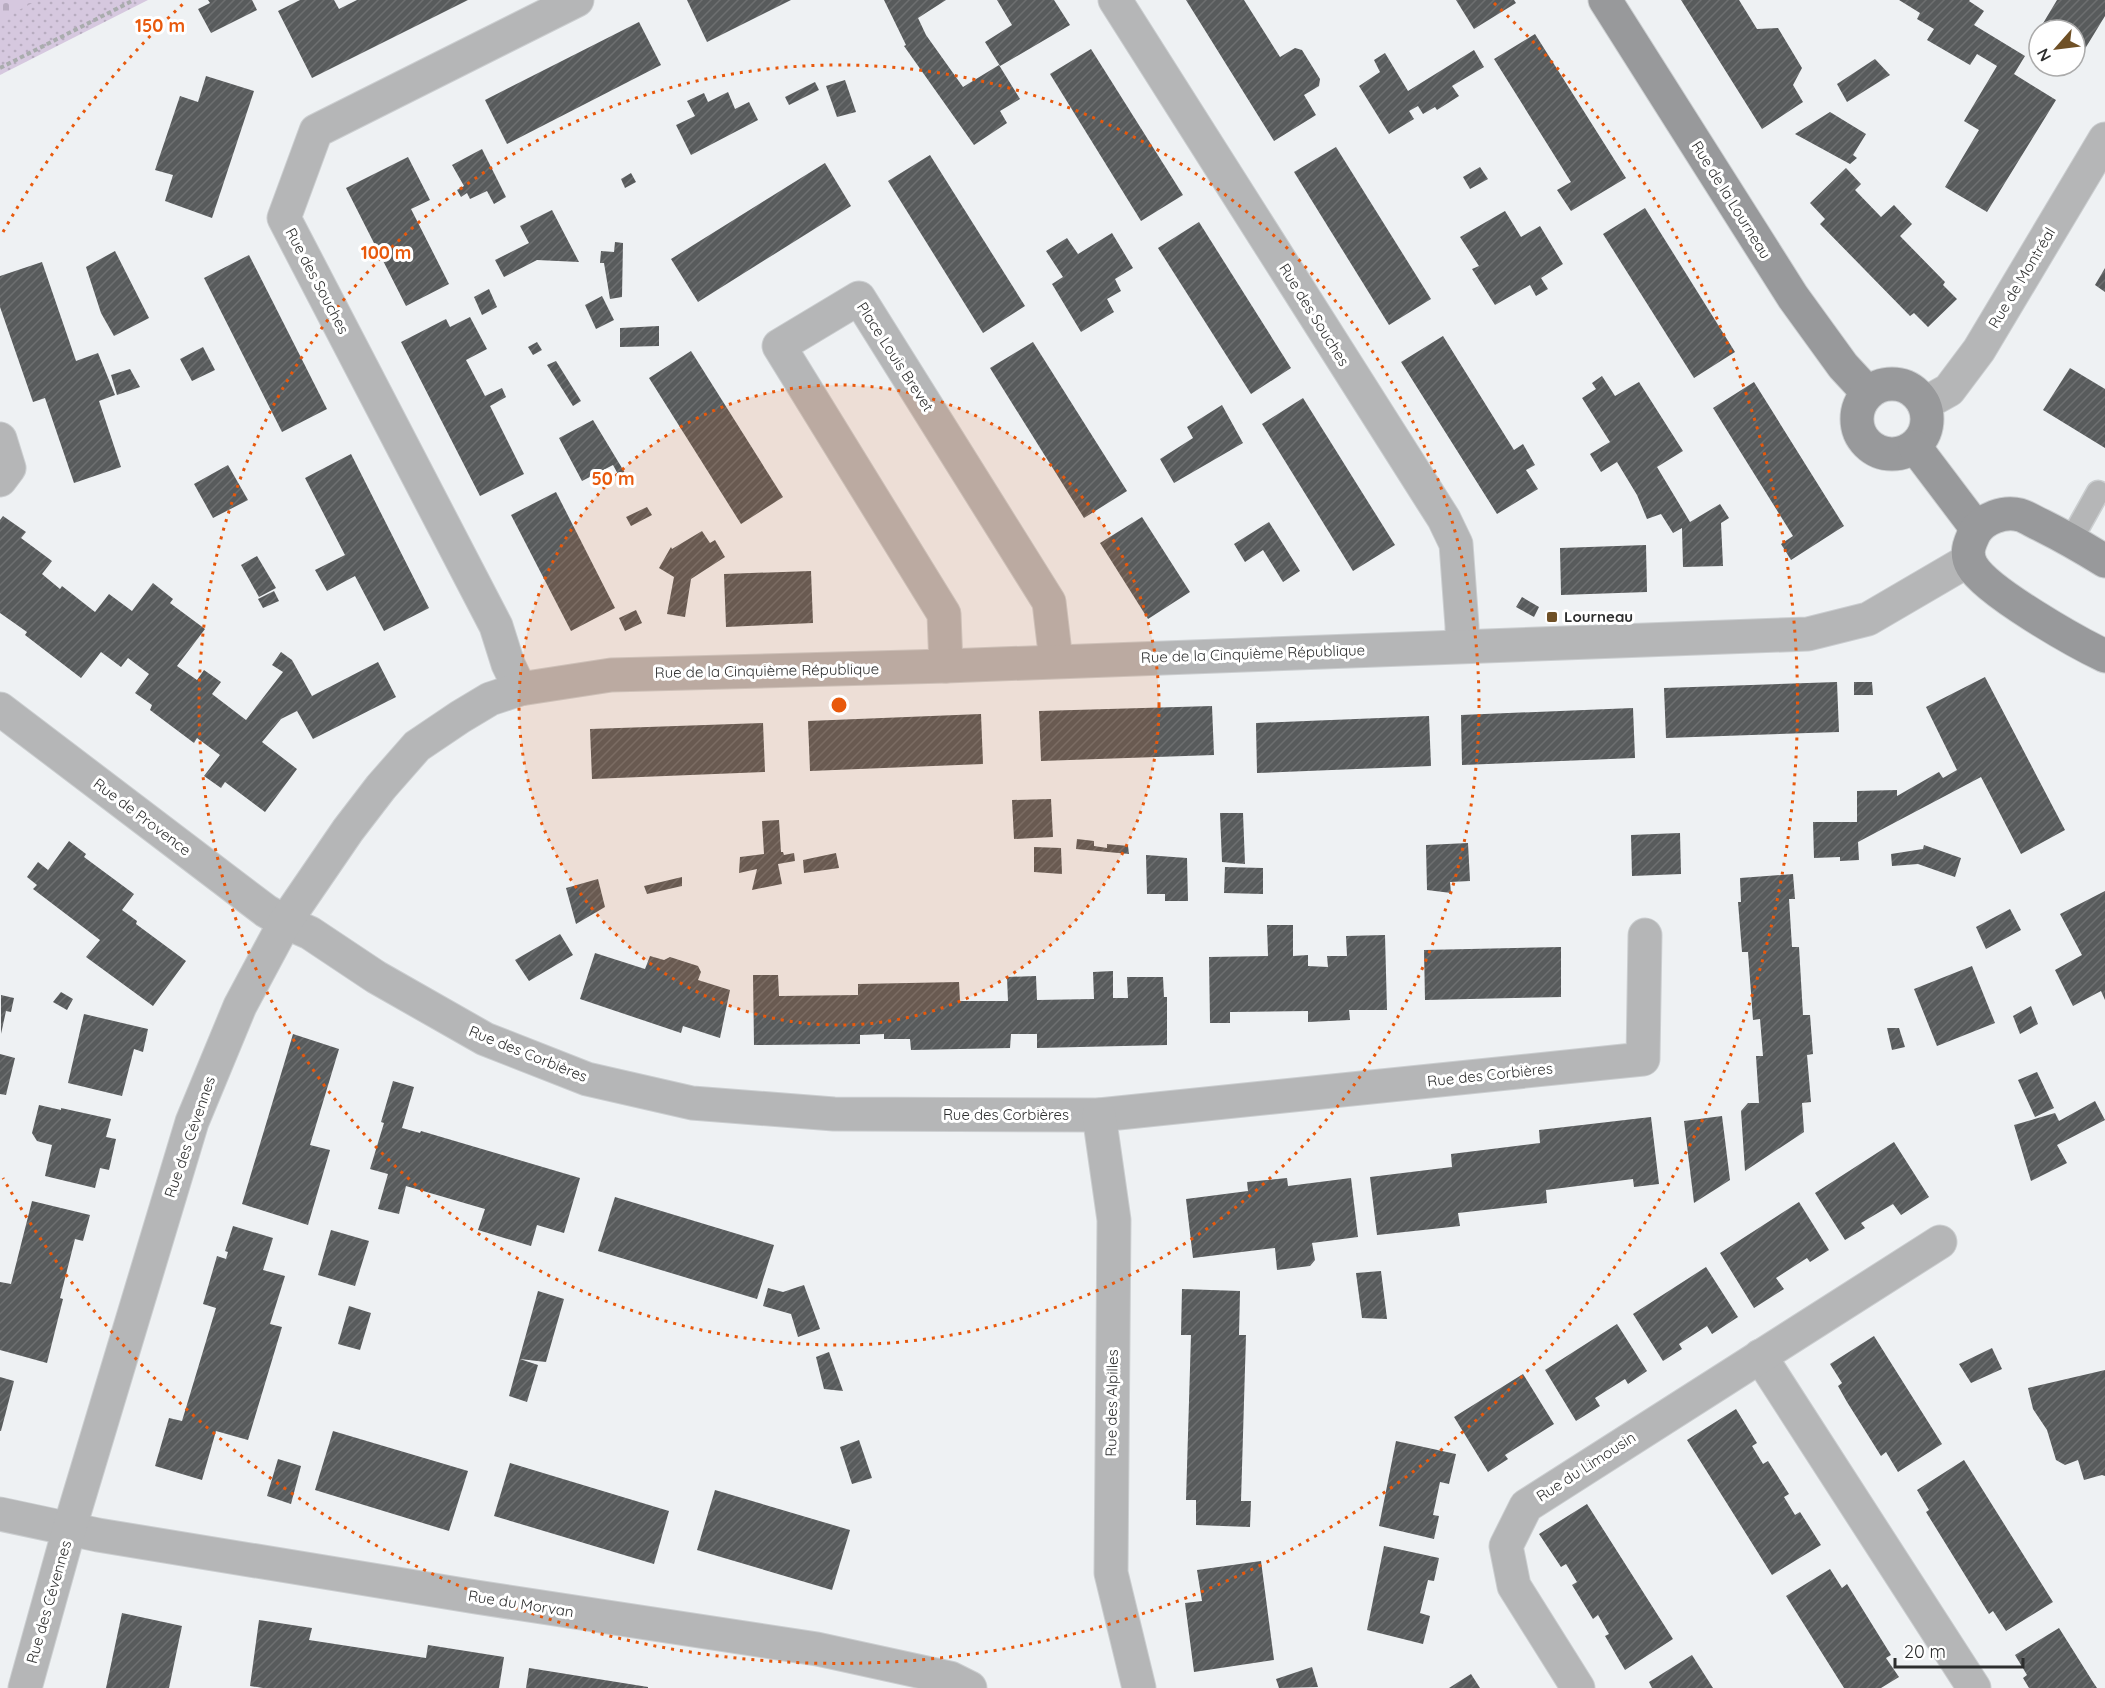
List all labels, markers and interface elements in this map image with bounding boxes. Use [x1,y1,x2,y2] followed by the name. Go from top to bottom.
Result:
[135,14,185,37] text: 150 m
[2027,18,2087,78] north arrow
[2032,45,2055,65] text: N
[1688,137,1775,262] street label: Rue de la Lourneau
[281,224,353,337] street label: Rue des Souches
[1984,224,2059,332] street label: Rue de Montréal
[361,241,411,264] text: 100 m
[1275,260,1354,370] street label: Rue des Souches
[853,298,938,415] street label: Place Louis Brevet
[591,467,635,490] text: 50 m
[1564,607,1633,626] place label: Lourneau
[1545,610,1559,624] marker: Lourneau
[1140,640,1365,667] street label: Rue de la Cinquième République
[655,659,879,682] street label: Rue de la Cinquième République
[829,695,849,715] centre of rings
[90,774,195,859] street label: Rue de Provence
[466,1021,590,1086] street label: Rue des Corbières
[1426,1058,1554,1091] street label: Rue des Corbières
[160,1074,219,1200] street label: Rue des Cévennes
[943,1105,1069,1124] street label: Rue des Corbières
[1101,1349,1122,1457] street label: Rue des Alpilles
[1533,1427,1639,1506] street label: Rue du Limousin
[22,1538,75,1666] street label: Rue des Cévennes
[467,1586,575,1621] street label: Rue du Morvan
[1895,1631,2022,1669] scale bar
[1904,1640,1946,1663] text: 20 m

